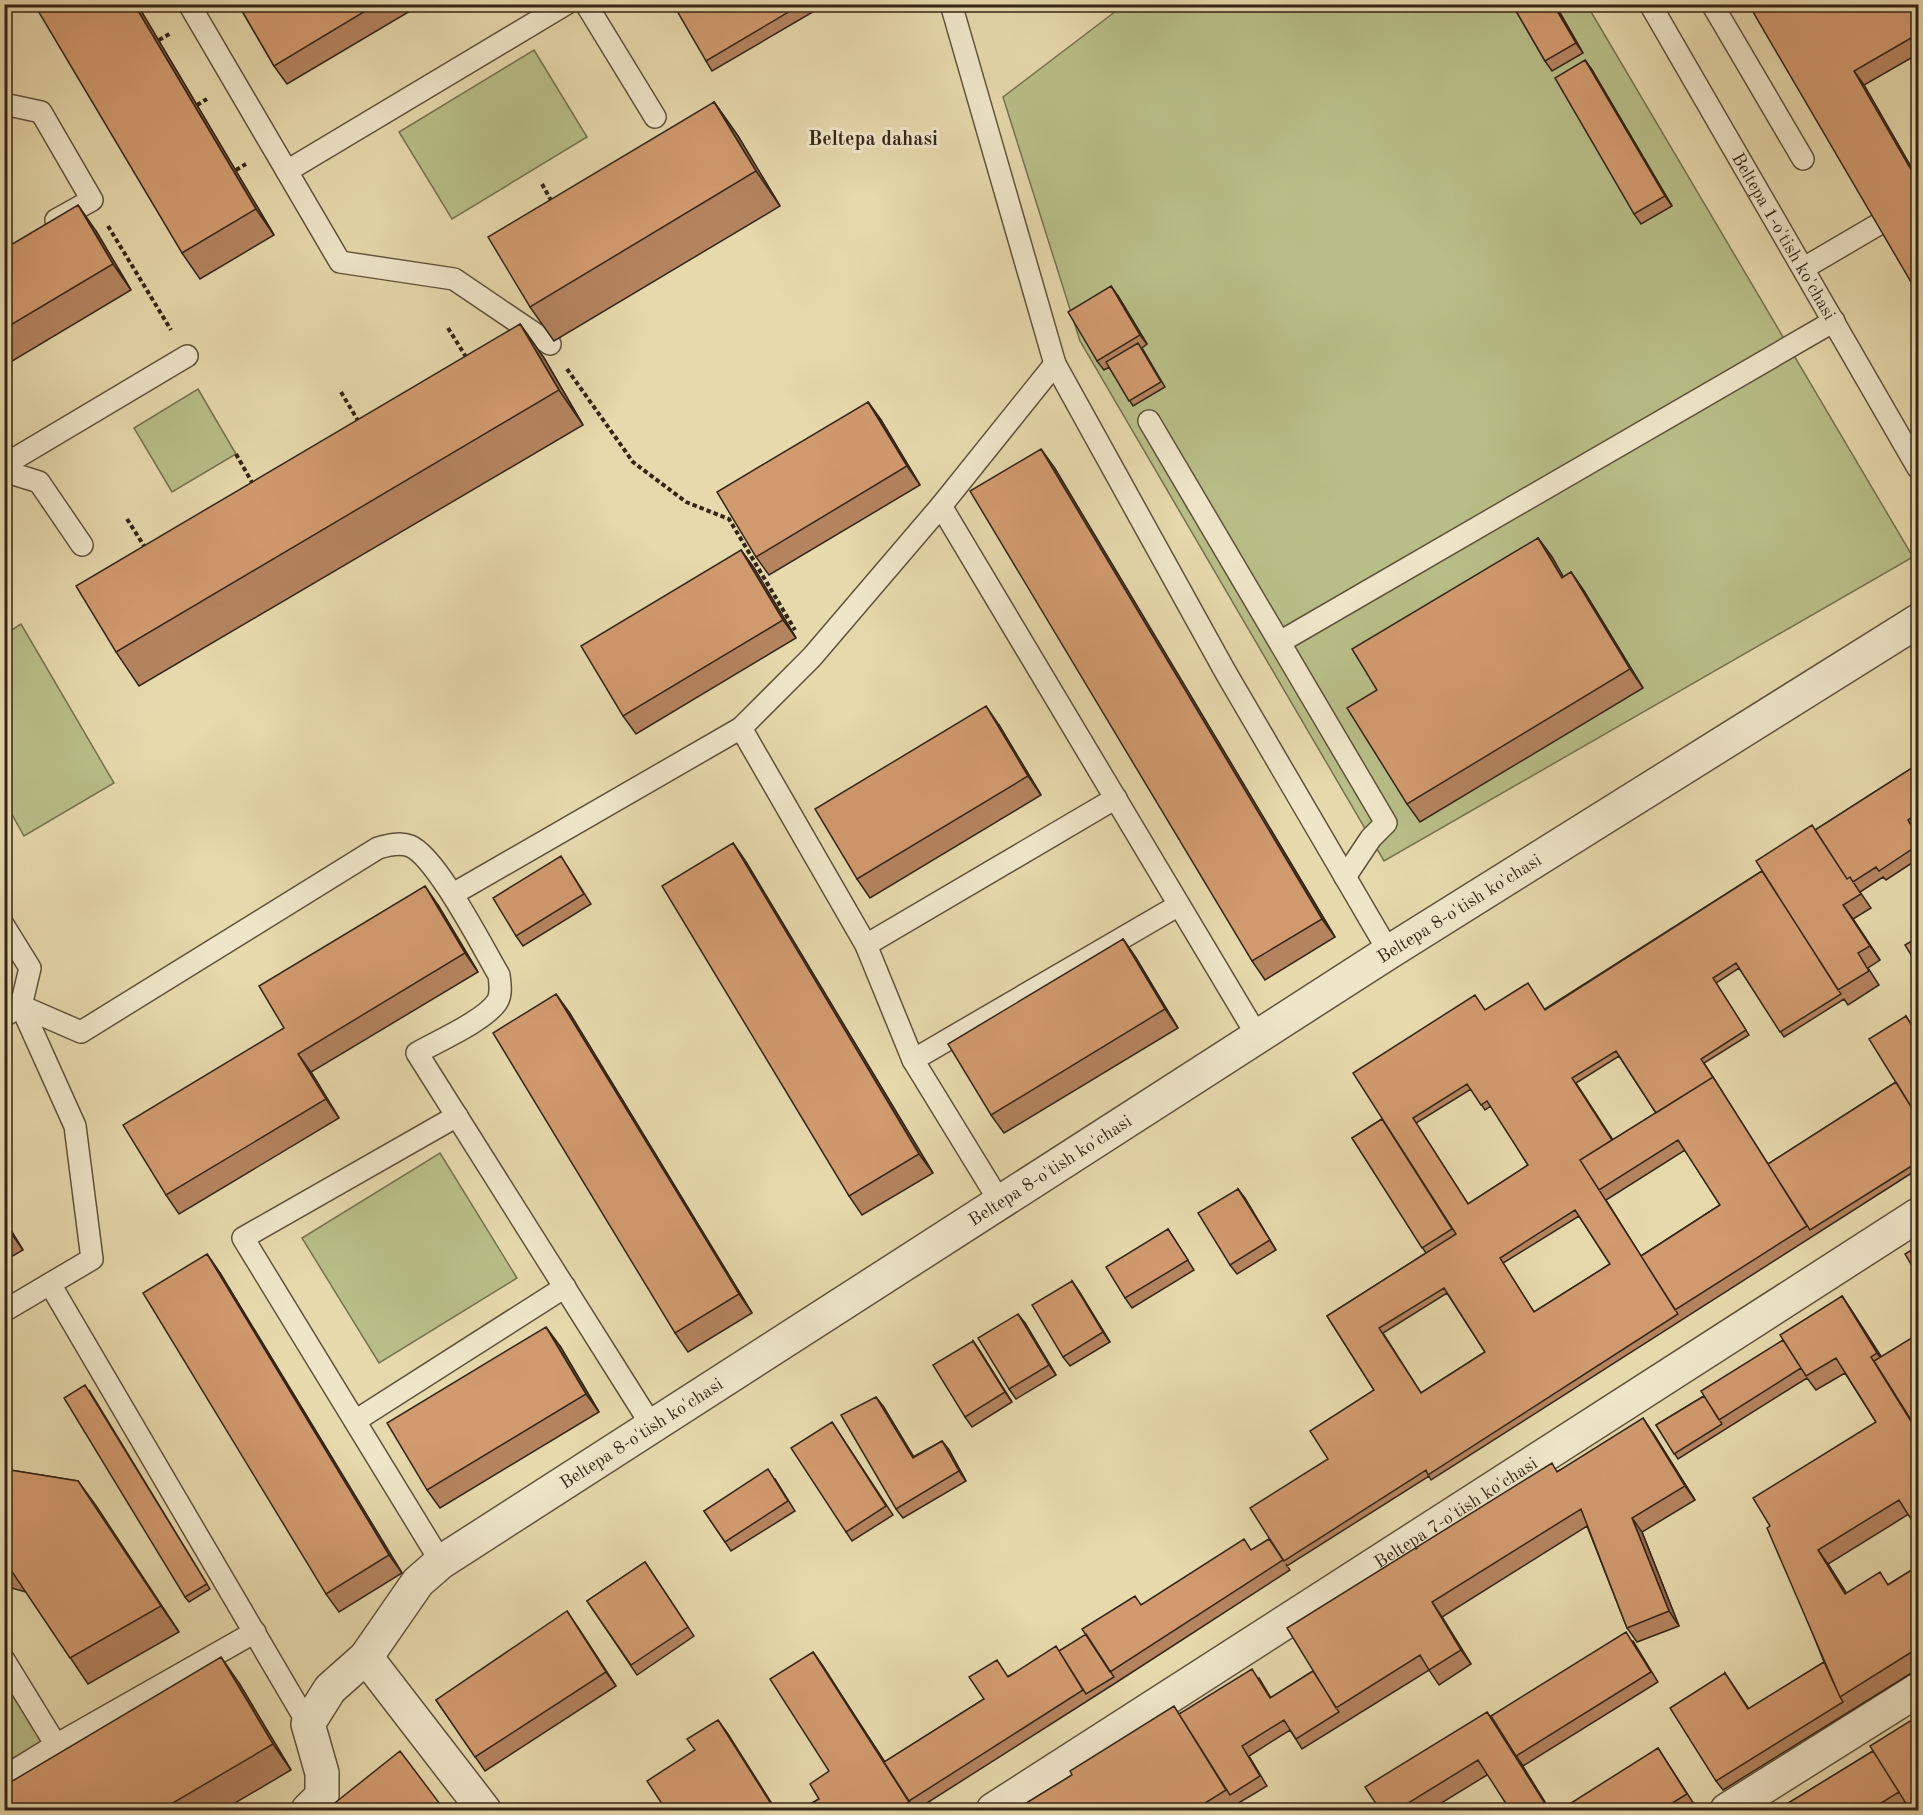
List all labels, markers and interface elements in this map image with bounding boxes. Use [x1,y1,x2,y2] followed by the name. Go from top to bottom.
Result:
[808,130,938,150] district label: Beltepa dahasi
[1728,150,1838,323] street label: Beltepa 1-o'tish ko'chasi
[1374,851,1545,967] street label: Beltepa 8-o'tish ko'chasi
[966,1112,1135,1230] street label: Beltepa 8-o'tish ko'chasi
[557,1375,726,1493] street label: Beltepa 8-o'tish ko'chasi
[1372,1454,1541,1572] street label: Beltepa 7-o'tish ko'chasi

